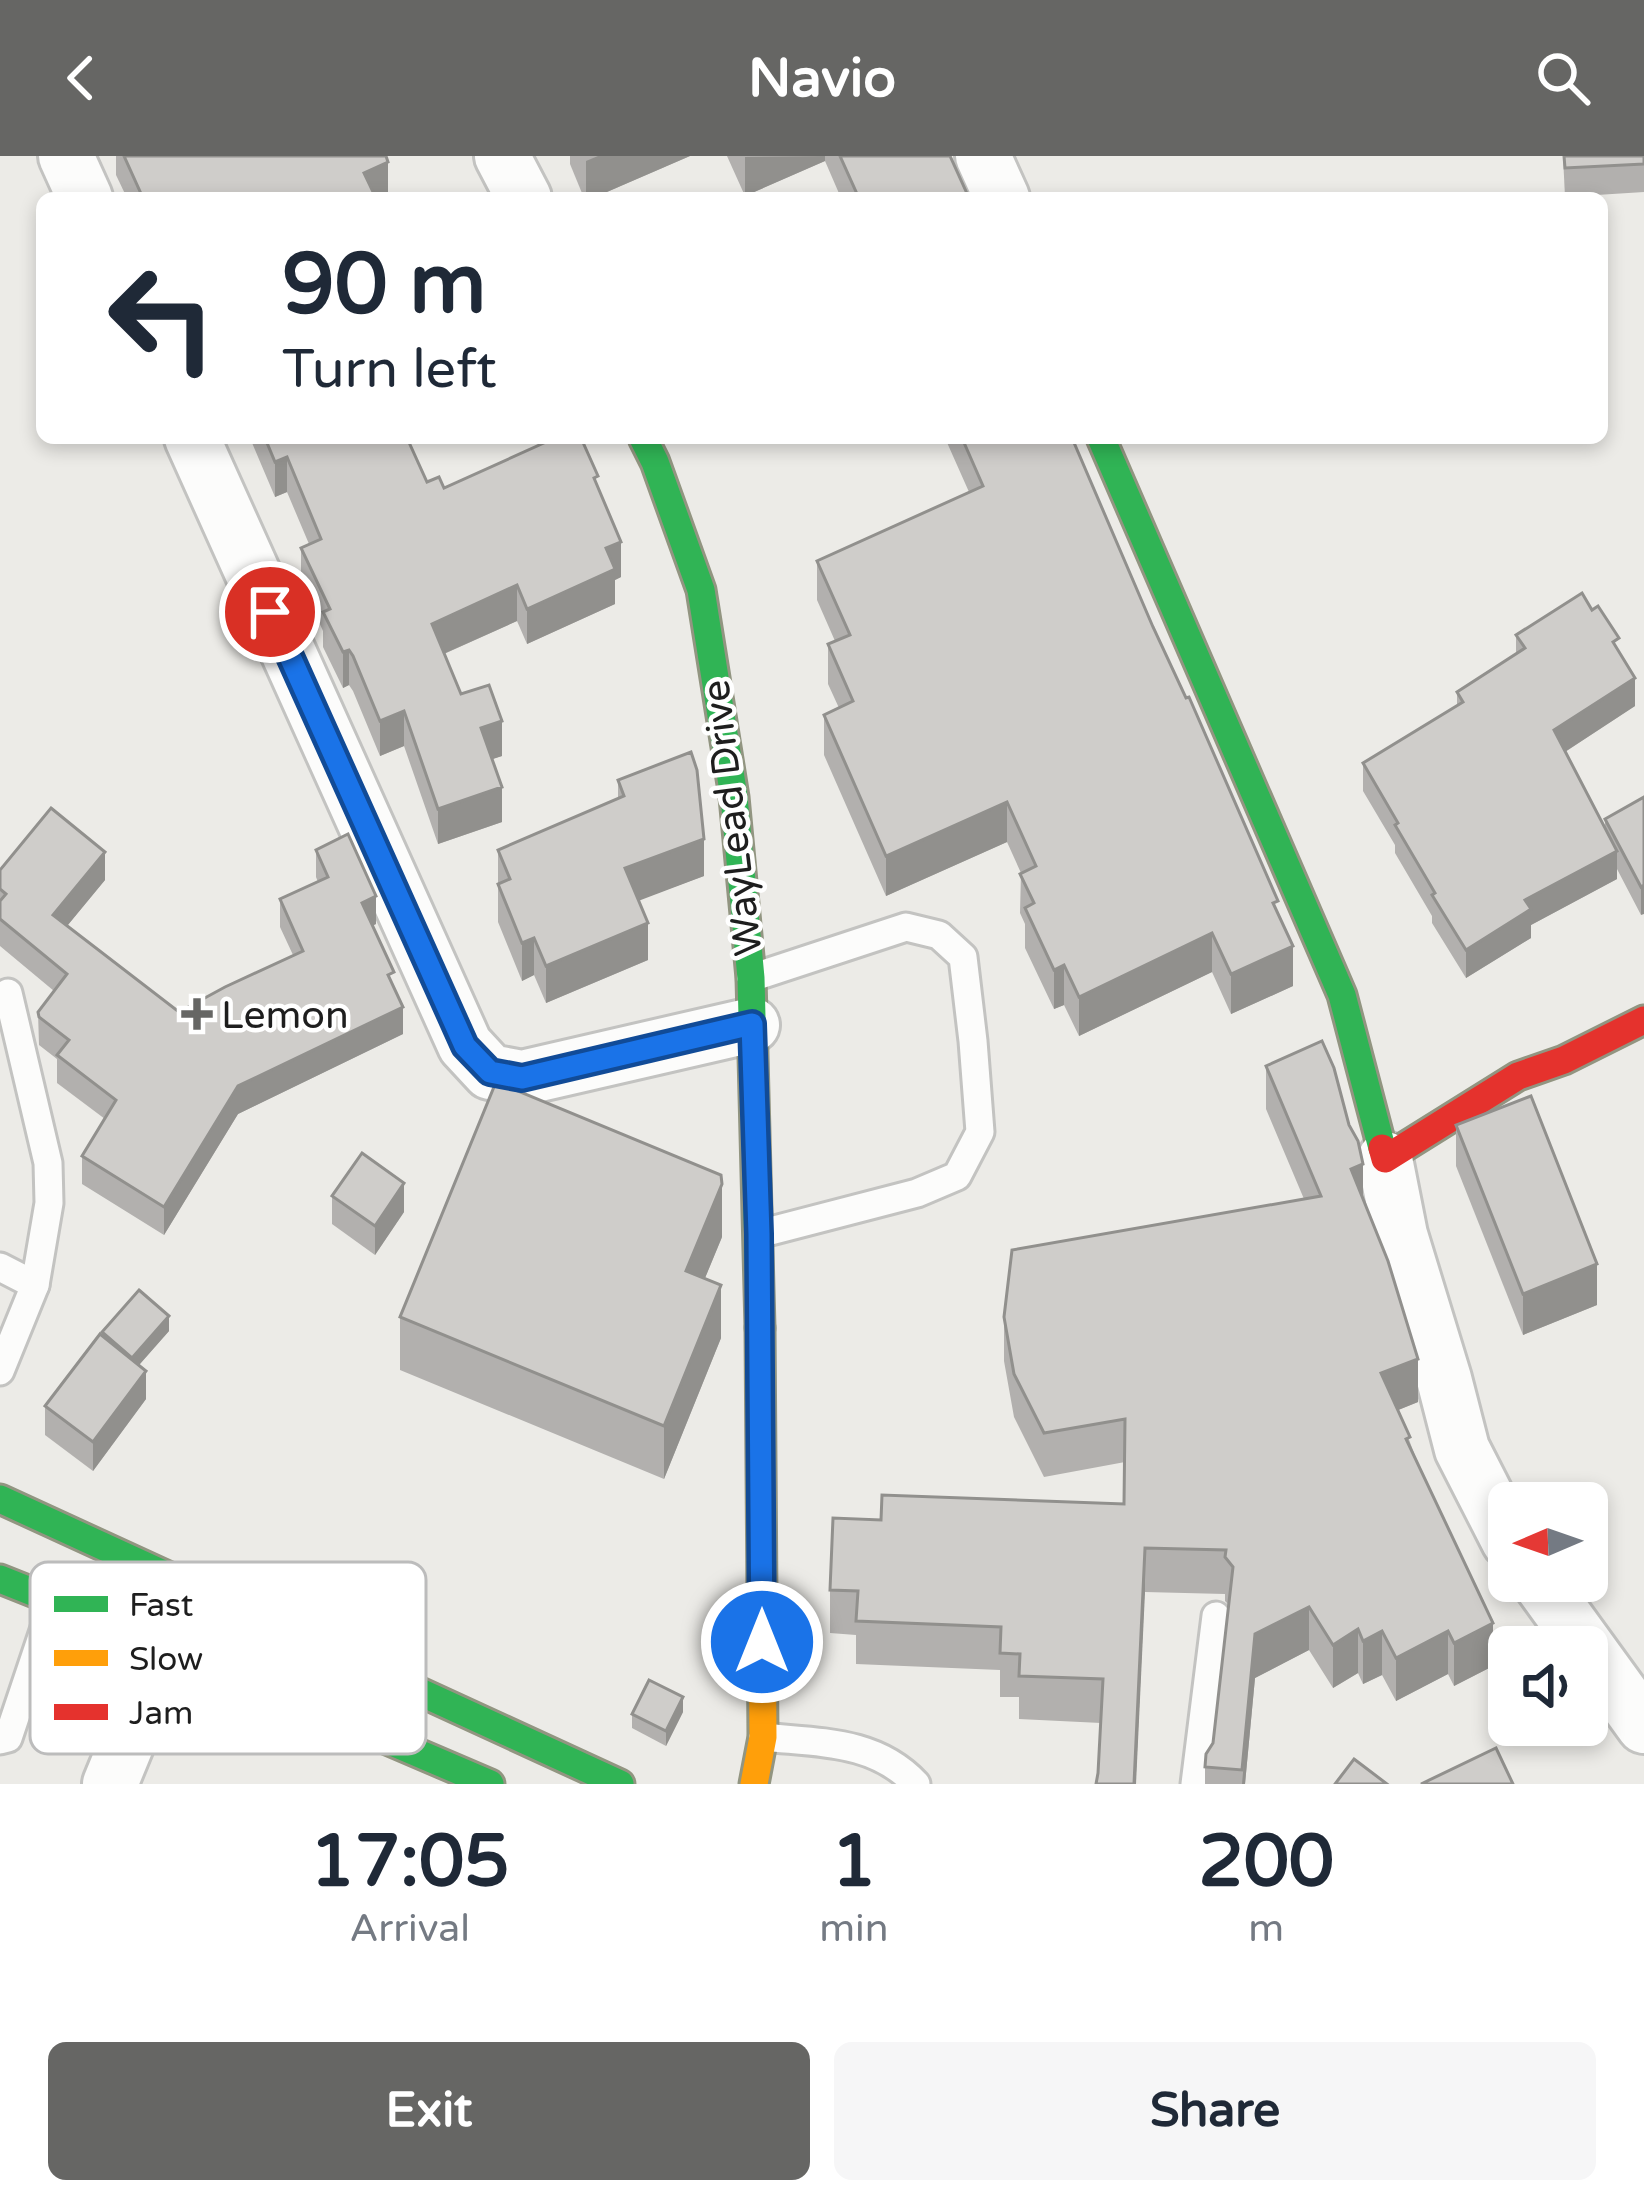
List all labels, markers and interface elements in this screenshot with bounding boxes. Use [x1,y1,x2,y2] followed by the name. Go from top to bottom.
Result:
[48,45,114,111] icon: back
[1530,45,1596,111] icon: search
[748,46,896,111] text: Navio
[282,235,486,336] text: 90 m
[84,240,240,396] icon: left
[282,337,497,402] text: Turn left
[219,561,321,663] pin
[237,579,303,645] icon: arrive
[692,677,773,958] street label: WayLead Drive
[221,992,349,1039] place label: Lemon
[184,1001,210,1027] marker: Lemon
[1488,1482,1608,1602] north arrow
[1488,1482,1608,1746] map controls
[30,1562,426,1754] legend
[699,1579,825,1705] position arrow
[129,1586,193,1625] text: Fast
[1488,1626,1608,1746] button: sound
[129,1640,203,1679] text: Slow
[129,1694,193,1733] text: Jam
[310,1819,509,1906] text: 17:05
[831,1819,877,1906] text: 1
[1198,1819,1334,1906] text: 200
[349,1905,470,1952] text: Arrival
[819,1905,889,1952] text: min
[1248,1905,1284,1952] text: m
[48,2042,810,2180] button: Exit
[834,2042,1596,2180] button: Share

